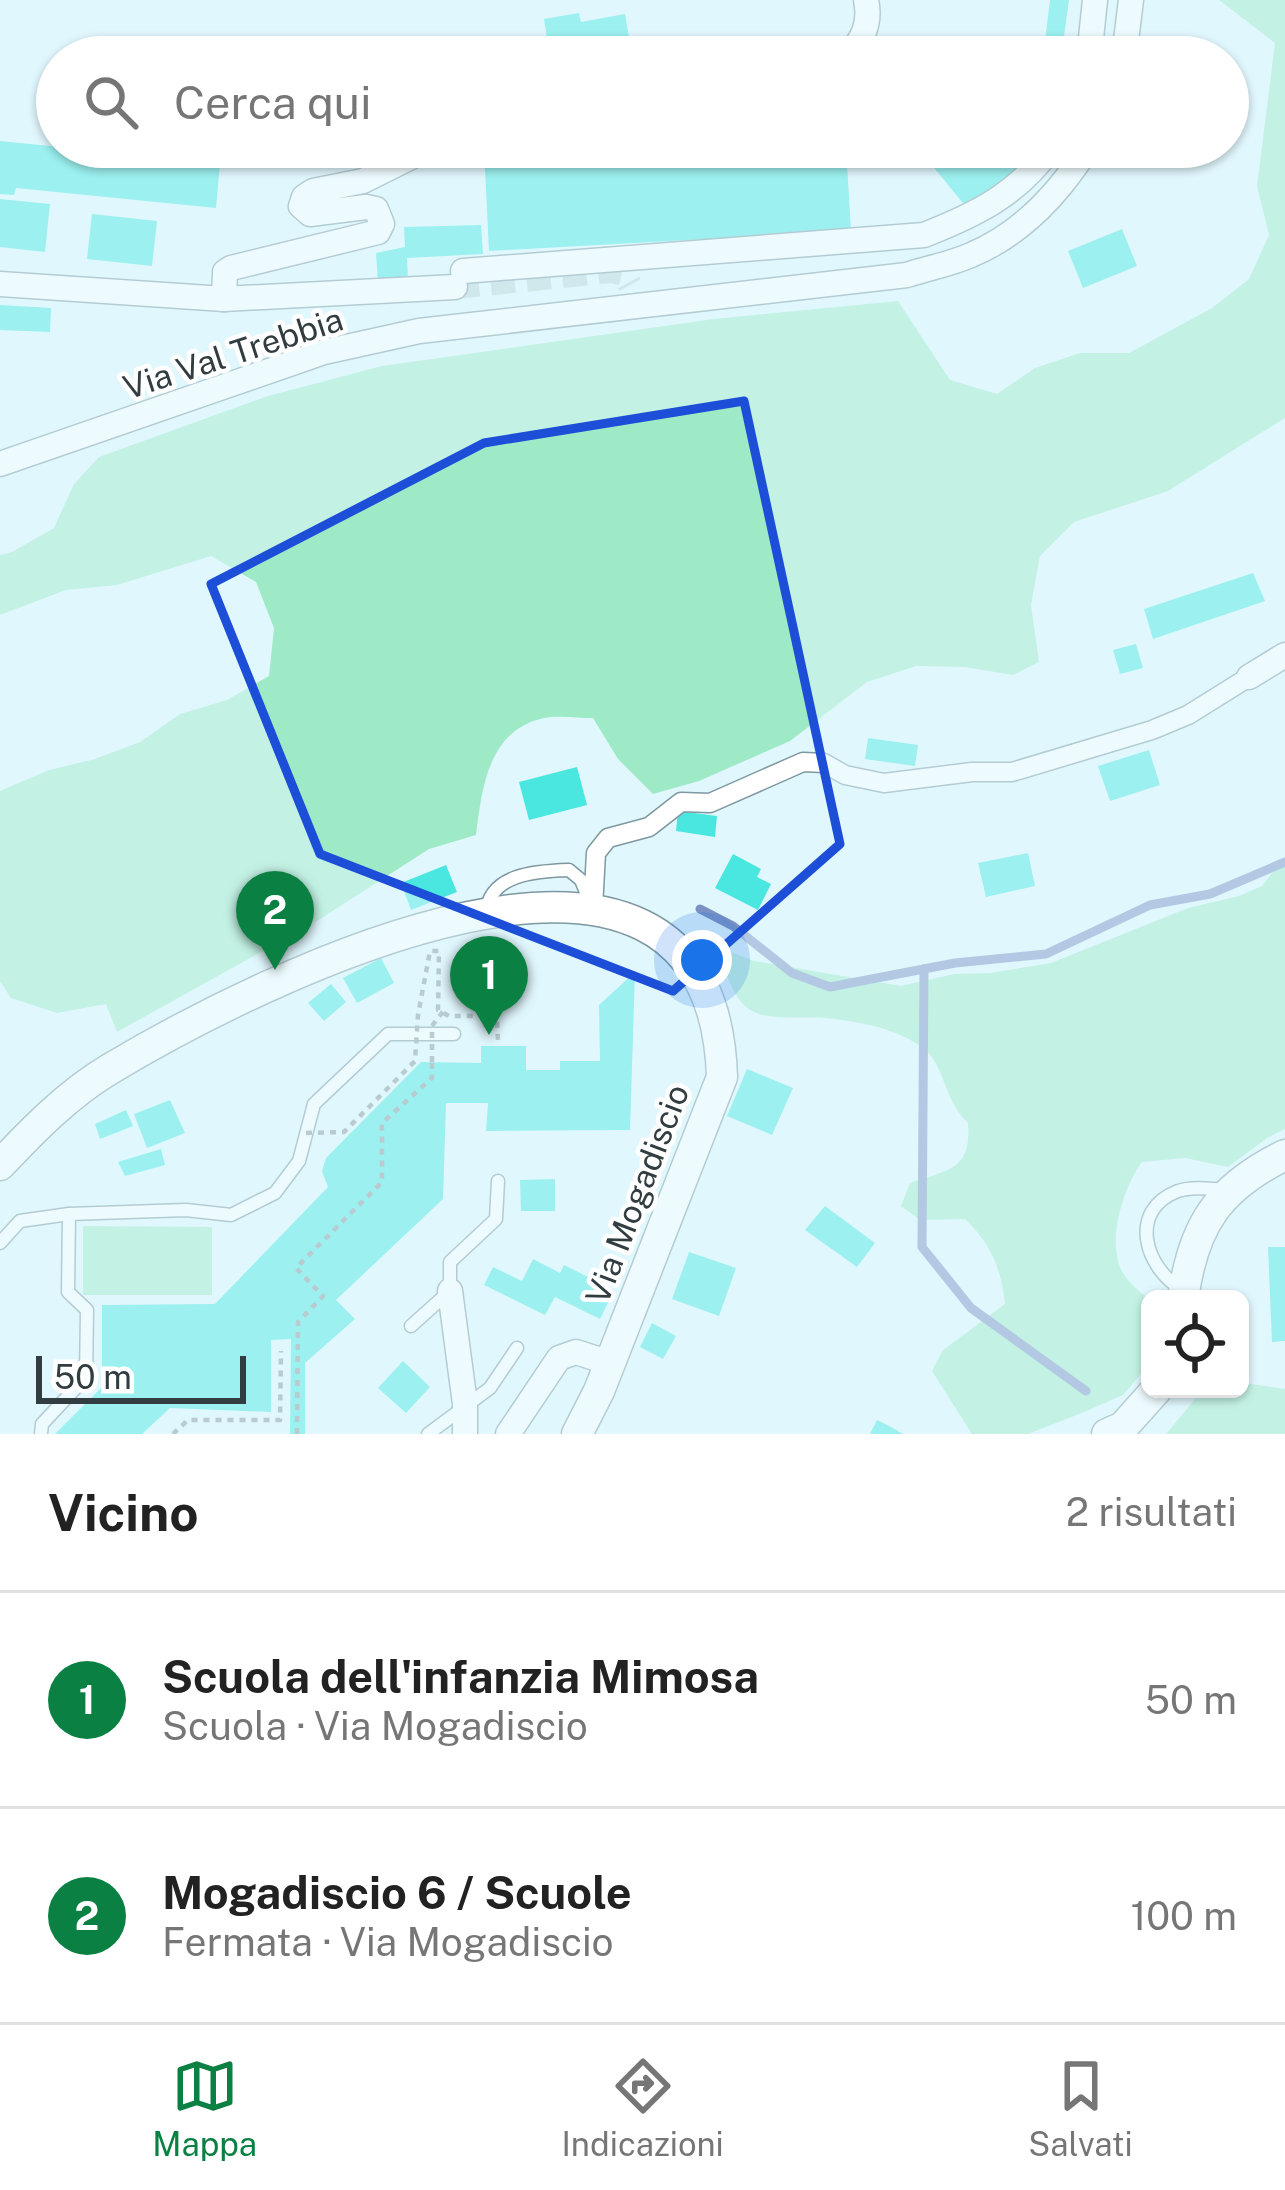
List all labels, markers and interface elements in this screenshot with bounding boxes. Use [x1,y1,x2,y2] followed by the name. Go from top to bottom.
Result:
[36,36,1249,168] search box
[78,69,144,135] icon: search
[174,76,371,129] text: Cerca qui
[118,300,348,406] street label: Via Val Trebbia
[236,871,314,970] pin: 2
[672,930,732,990] your location
[450,936,528,1035] pin: 1
[578,1079,696,1309] street label: Via Mogadiscio
[1141,1290,1249,1398] map controls
[1141,1290,1249,1398] button: locate
[36,1350,246,1403] scale bar
[54,1358,132,1396] text: 50 m
[48,1483,199,1542] text: Vicino
[1066,1489,1237,1535] text: 2 risultati
[162,1650,759,1703] text: Scuola dell'infanzia Mimosa
[79,1677,95,1723] text: 1
[1145,1677,1237,1723] text: 50 m
[162,1703,588,1749] text: Scuola · Via Mogadiscio
[162,1866,632,1919] text: Mogadiscio 6 / Scuole
[75,1893,99,1939] text: 2
[1130,1893,1237,1939] text: 100 m
[162,1919,614,1965] text: Fermata · Via Mogadiscio
[152,2053,257,2163] tab: Mappa
[562,2053,724,2163] tab: Indicazioni
[1028,2053,1133,2163] tab: Salvati

